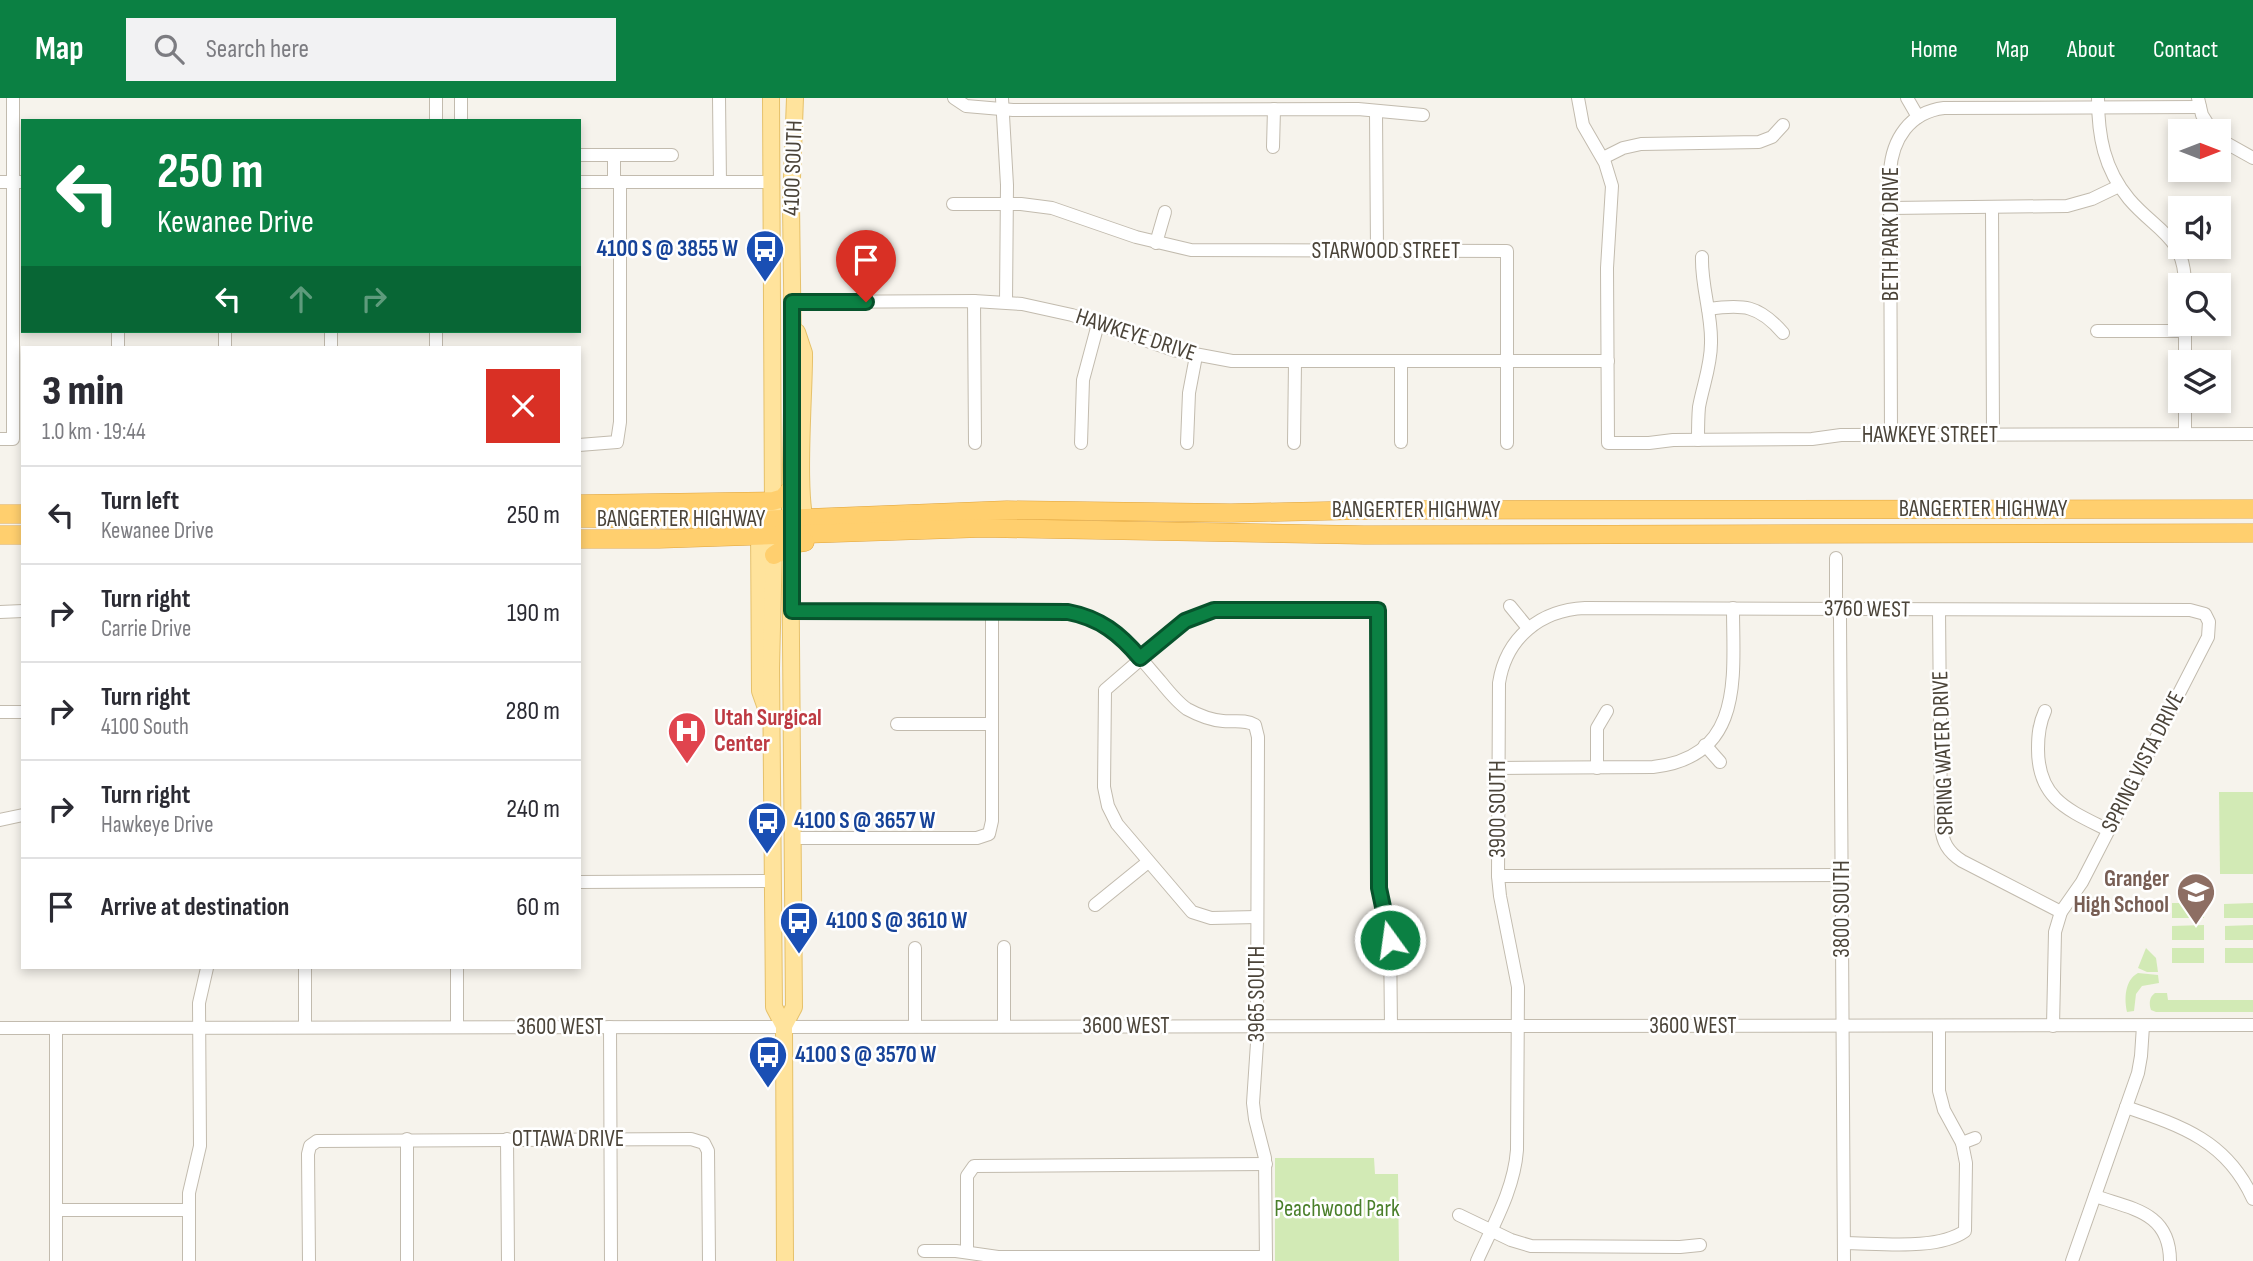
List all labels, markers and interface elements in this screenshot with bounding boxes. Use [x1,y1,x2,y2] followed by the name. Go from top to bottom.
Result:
[126,18,616,81] search box
[35,29,84,69] text: Map
[150,30,188,68] icon: search
[206,34,309,65] text: Search here
[1910,35,1958,64] text: Home
[1996,35,2029,64] text: Map
[2067,35,2115,64] text: About
[2153,35,2218,64] text: Contact
[2168,119,2231,182] north arrow
[2168,119,2231,413] map controls
[777,120,809,216] street label: 4100 SOUTH
[157,143,263,202] text: 250 m
[42,147,133,238] icon: left
[1877,167,1905,301] street label: BETH PARK DRIVE
[2168,196,2231,259] button: sound
[157,203,314,242] text: Kewanee Drive
[744,228,786,283] bus stop icon: 4100 S @ 3855 W
[836,230,896,302] pin
[597,235,738,263] place label: 4100 S @ 3855 W
[1312,237,1460,265] street label: STARWOOD STREET
[847,241,885,279] icon: arrive
[2168,273,2231,336] button: search
[209,280,247,318] icon: left
[282,280,320,318] icon: ahead
[355,280,393,318] icon: right
[1072,302,1200,368] street label: HAWKEYE DRIVE
[2168,350,2231,413] button: layers
[42,366,124,417] text: 3 min
[486,369,560,443] button: close
[42,418,146,446] text: 1.0 km · 19:44
[1862,421,1998,449] street label: HAWKEYE STREET
[101,486,179,517] text: Turn left
[1899,495,2068,523] street label: BANGERTER HIGHWAY
[42,496,80,534] icon: left
[1332,496,1501,524] street label: BANGERTER HIGHWAY
[506,500,560,531] text: 250 m
[597,505,766,533] street label: BANGERTER HIGHWAY
[101,517,214,545] text: Kewanee Drive
[101,584,190,615] text: Turn right
[42,594,80,632] icon: right
[1824,594,1910,624] street label: 3760 WEST
[507,598,560,629] text: 190 m
[101,615,191,643] text: Carrie Drive
[1926,670,1960,836] street label: SPRING WATER DRIVE
[101,682,190,713] text: Turn right
[2095,687,2191,837] street label: SPRING VISTA DRIVE
[42,692,80,730] icon: right
[505,696,560,727] text: 280 m
[714,704,822,758] place label: Utah Surgical Center
[666,710,708,765] hospital icon: Utah Surgical Center
[101,713,189,741] text: 4100 South
[1484,760,1512,858] street label: 3900 SOUTH
[101,780,190,811] text: Turn right
[42,790,80,828] icon: right
[506,794,560,825] text: 240 m
[746,800,788,855] bus stop icon: 4100 S @ 3657 W
[794,807,935,835] place label: 4100 S @ 3657 W
[101,811,214,839] text: Hawkeye Drive
[1828,860,1856,958] street label: 3800 SOUTH
[2074,865,2169,919] place label: Granger High School
[2175,871,2217,926] school or university icon: Granger High School
[42,888,80,926] icon: arrive
[101,892,289,923] text: Arrive at destination
[516,892,560,923] text: 60 m
[778,900,820,955] bus stop icon: 4100 S @ 3610 W
[1353,903,1427,977] position arrow
[826,907,967,935] place label: 4100 S @ 3610 W
[1243,946,1271,1042] street label: 3965 SOUTH
[1082,1012,1170,1040] street label: 3600 WEST
[1649,1012,1737,1040] street label: 3600 WEST
[516,1013,604,1041] street label: 3600 WEST
[747,1034,789,1089] bus stop icon: 4100 S @ 3570 W
[795,1041,936,1069] place label: 4100 S @ 3570 W
[512,1125,624,1153] street label: OTTAWA DRIVE
[1274,1195,1400,1223] park label: Peachwood Park

